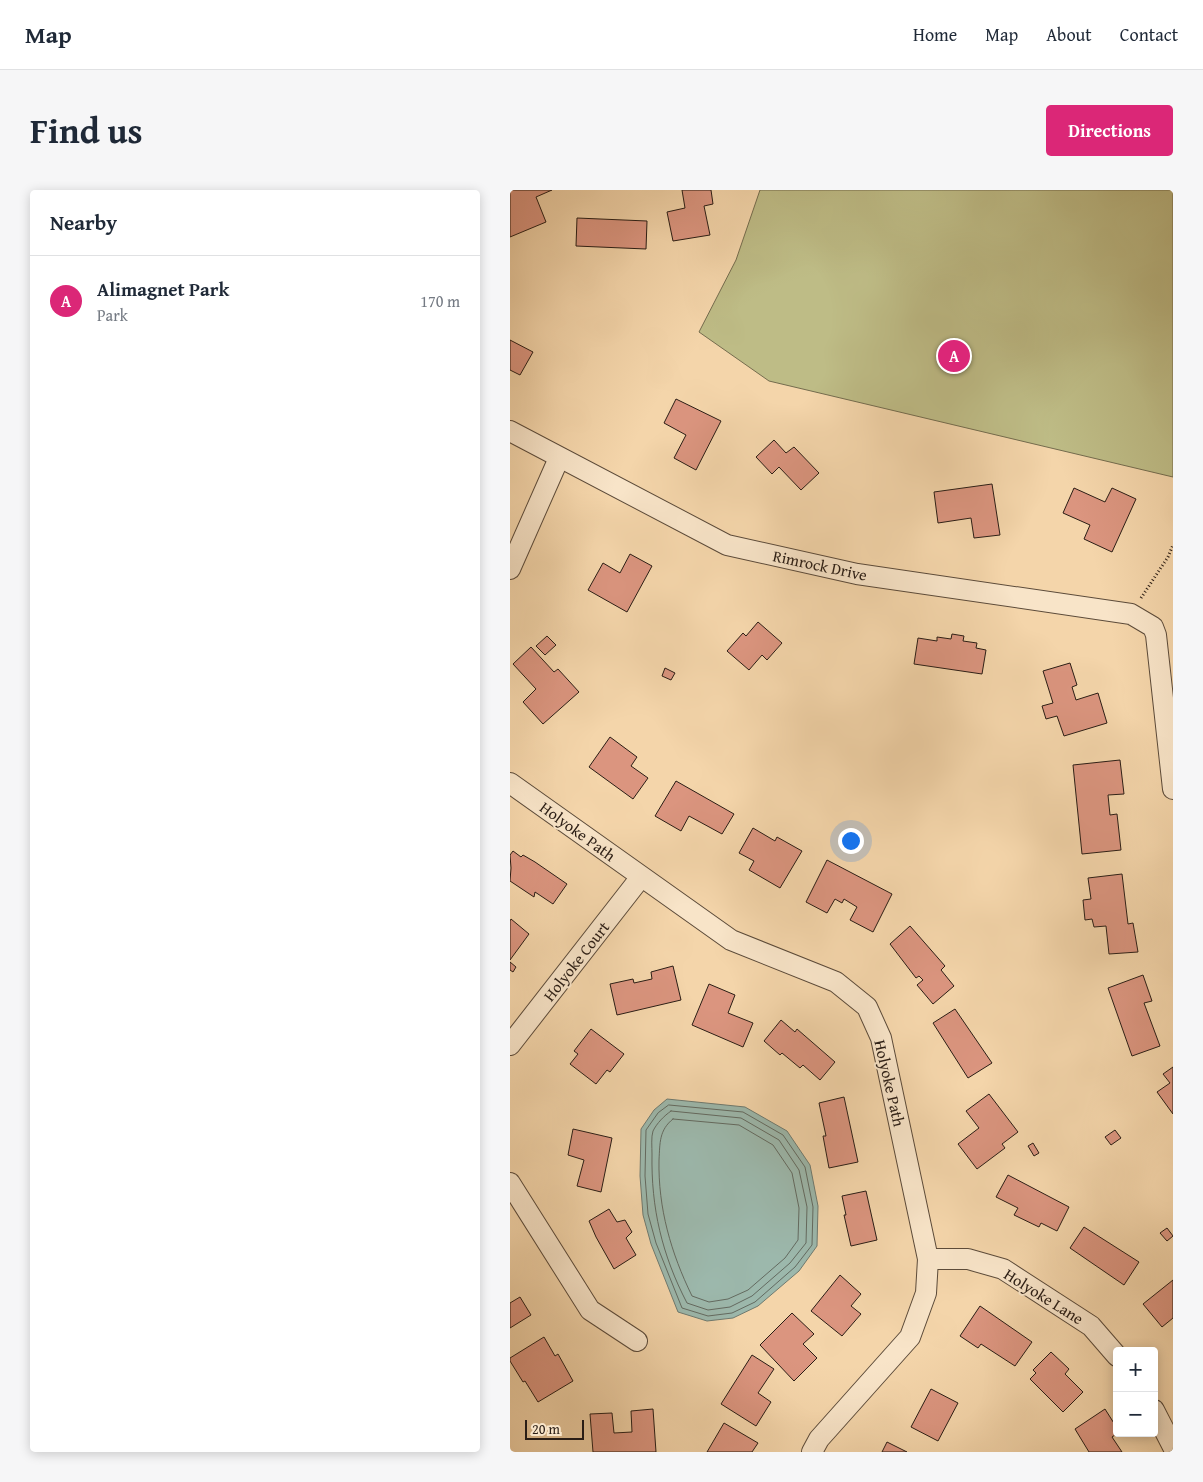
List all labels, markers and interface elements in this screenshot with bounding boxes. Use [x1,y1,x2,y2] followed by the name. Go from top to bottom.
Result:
[25,17,72,52] text: Map
[913,21,957,48] text: Home
[985,21,1018,48] text: Map
[1046,21,1092,48] text: About
[1120,21,1178,48] text: Contact
[30,105,143,156] text: Find us
[1046,105,1173,156] button: Directions
[50,207,117,238] text: Nearby
[97,275,229,303] text: Alimagnet Park
[61,289,71,313] text: A
[420,289,460,313] text: 170 m
[97,303,128,327] text: Park
[938,337,970,375] pin: A
[771,543,869,587] street label: Rimrock Drive
[535,795,621,867] street label: Holyoke Path
[838,828,864,854] your location
[537,916,615,1006] street label: Holyoke Court
[868,1037,912,1129] street label: Holyoke Path
[1000,1262,1088,1330] street label: Holyoke Lane
[1113,1347,1158,1437] map controls
[1113,1347,1158,1392] button: +
[1113,1392,1158,1437] button: −
[525,1417,584,1440] scale bar
[532,1419,560,1439] text: 20 m

